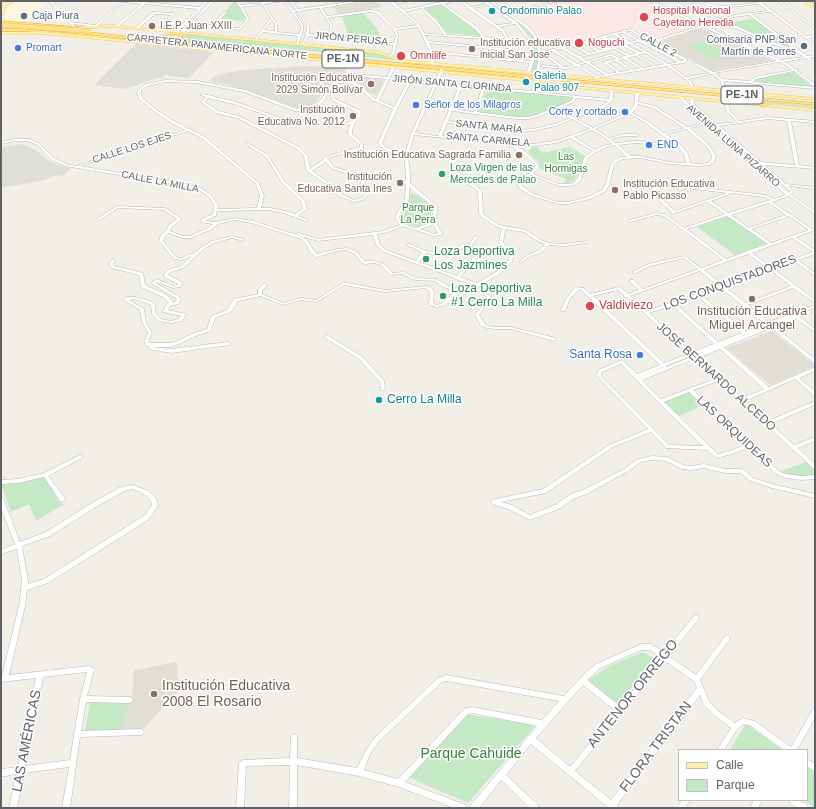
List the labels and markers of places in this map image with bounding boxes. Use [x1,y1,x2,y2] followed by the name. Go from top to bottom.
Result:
[500,5,582,17] place label: Condominio Palao
[653,5,734,28] place label: Hospital Nacional Cayetano Heredia
[487,6,497,16] marker: Condominio Palao
[32,10,79,22] place label: Caja Piura
[19,11,29,21] marker: Caja Piura
[638,11,650,23] marker: Hospital Nacional Cayetano Heredia
[160,20,232,32] place label: I.E.P. Juan XXIII
[147,21,157,31] marker: I.E.P. Juan XXIII
[707,34,796,58] place label: Comisaría PNP San Martín de Porres
[480,37,571,60] place label: Institución educativa inicial San Jose
[573,37,585,49] marker: Noguchi
[588,37,625,49] place label: Noguchi
[799,41,809,51] marker: Comisaría PNP San Martín de Porres
[26,42,62,54] place label: Promart
[13,43,23,53] marker: Promart
[467,44,477,54] marker: Institución educativa inicial San Jose
[395,50,407,62] marker: Omnilife
[410,50,447,62] place label: Omnilife
[534,70,579,94] place label: Galeria Palao 907
[271,72,363,96] place label: Institución Educativa 2029 Simón Bolívar
[521,77,531,87] marker: Galeria Palao 907
[366,79,376,89] marker: Institución Educativa 2029 Simón Bolívar
[424,99,521,111] place label: Señor de los Milagros
[411,100,421,110] marker: Señor de los Milagros
[258,104,345,128] place label: Institución Educativa No. 2012
[549,106,617,118] place label: Corte y cortado
[620,107,630,117] marker: Corte y cortado
[348,111,358,121] marker: Institución Educativa No. 2012
[657,139,678,151] place label: END
[644,140,654,150] marker: END
[344,149,511,161] place label: Institución Educativa Sagrada Familia
[514,150,524,160] marker: Institución Educativa Sagrada Familia
[450,162,536,186] place label: Loza Virgen de las Mercedes de Palao
[437,169,447,179] marker: Loza Virgen de las Mercedes de Palao
[297,171,392,194] place label: Institución Educativa Santa Ines
[395,178,405,188] marker: Institución Educativa Santa Ines
[623,178,715,202] place label: Institución Educativa Pablo Picasso
[610,185,620,195] marker: Institución Educativa Pablo Picasso
[434,245,515,273] place label: Loza Deportiva Los Jazmines
[421,254,431,264] marker: Loza Deportiva Los Jazmines
[451,282,542,310] place label: Loza Deportiva #1 Cerro La Milla
[438,291,448,301] marker: Loza Deportiva #1 Cerro La Milla
[747,294,757,304] marker: Institución Educativa Miguel Arcangel
[599,299,653,313] place label: Valdiviezo
[584,300,596,312] marker: Valdiviezo
[697,305,807,333] place label: Institución Educativa Miguel Arcangel
[569,348,632,362] place label: Santa Rosa
[635,350,645,360] marker: Santa Rosa
[387,393,462,407] place label: Cerro La Milla
[374,395,384,405] marker: Cerro La Milla
[162,678,290,710] place label: Institución Educativa 2008 El Rosario
[149,689,159,699] marker: Institución Educativa 2008 El Rosario

